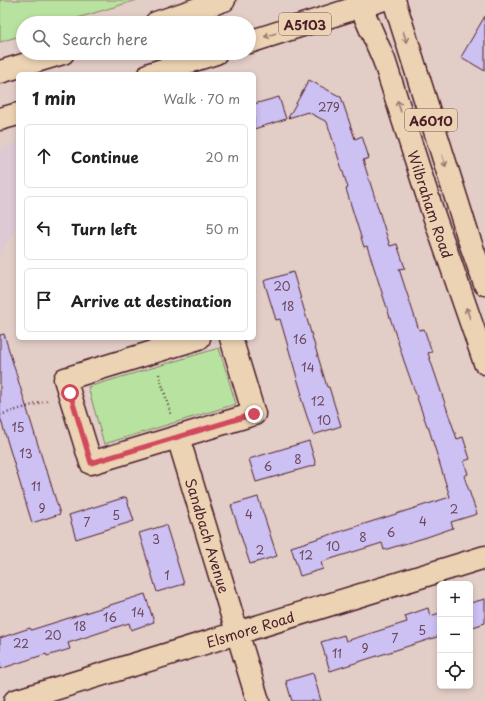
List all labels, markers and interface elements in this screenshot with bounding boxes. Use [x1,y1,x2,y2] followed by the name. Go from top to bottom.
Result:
[279,13,331,35] road number: A5103
[16,16,256,60] search box
[30,27,52,49] icon: search
[62,27,148,50] text: Search here
[402,31,409,44] one-way arrow
[265,32,277,40] one-way arrow
[32,85,76,111] text: 1 min
[163,89,240,108] text: Walk · 70 m
[318,98,340,116] house number: 279
[394,101,402,113] one-way arrow
[405,109,457,131] road number: A6010
[33,145,55,167] icon: ahead
[71,145,139,168] text: Continue
[205,147,239,166] text: 20 m
[403,148,458,261] street label: Wilbraham Road
[441,155,449,167] one-way arrow
[33,217,55,239] icon: left
[71,217,137,240] text: Turn left
[205,219,239,238] text: 50 m
[273,277,291,295] house number: 20
[33,289,55,311] icon: arrive
[71,289,232,312] text: Arrive at destination
[282,297,294,315] house number: 18
[464,307,471,320] one-way arrow
[293,330,307,348] house number: 16
[301,358,315,376] house number: 14
[61,384,79,402] route start
[311,392,325,410] house number: 12
[245,405,263,423] route end
[317,411,331,429] house number: 10
[11,418,25,436] house number: 15
[19,444,33,462] house number: 13
[294,450,302,468] house number: 8
[264,457,272,475] house number: 6
[181,476,235,596] street label: Sandbach Avenue
[31,477,41,495] house number: 11
[38,499,46,517] house number: 9
[450,500,458,518] house number: 2
[245,505,253,523] house number: 4
[112,506,120,524] house number: 5
[419,512,427,530] house number: 4
[84,513,91,531] house number: 7
[387,523,395,541] house number: 6
[359,528,367,546] house number: 8
[152,530,160,548] house number: 3
[326,537,340,555] house number: 10
[256,541,264,559] house number: 2
[299,546,313,564] house number: 12
[164,566,170,584] house number: 1
[437,581,473,689] map controls
[437,581,473,617] button: +
[131,603,145,621] house number: 14
[203,605,297,652] street label: Elsmore Road
[103,608,117,626] house number: 16
[74,617,86,635] house number: 18
[437,617,473,653] button: −
[418,621,426,639] house number: 5
[44,626,62,644] house number: 20
[392,629,399,647] house number: 7
[13,634,29,652] house number: 22
[361,639,369,657] house number: 9
[332,644,342,662] house number: 11
[437,653,473,689] button: locate

